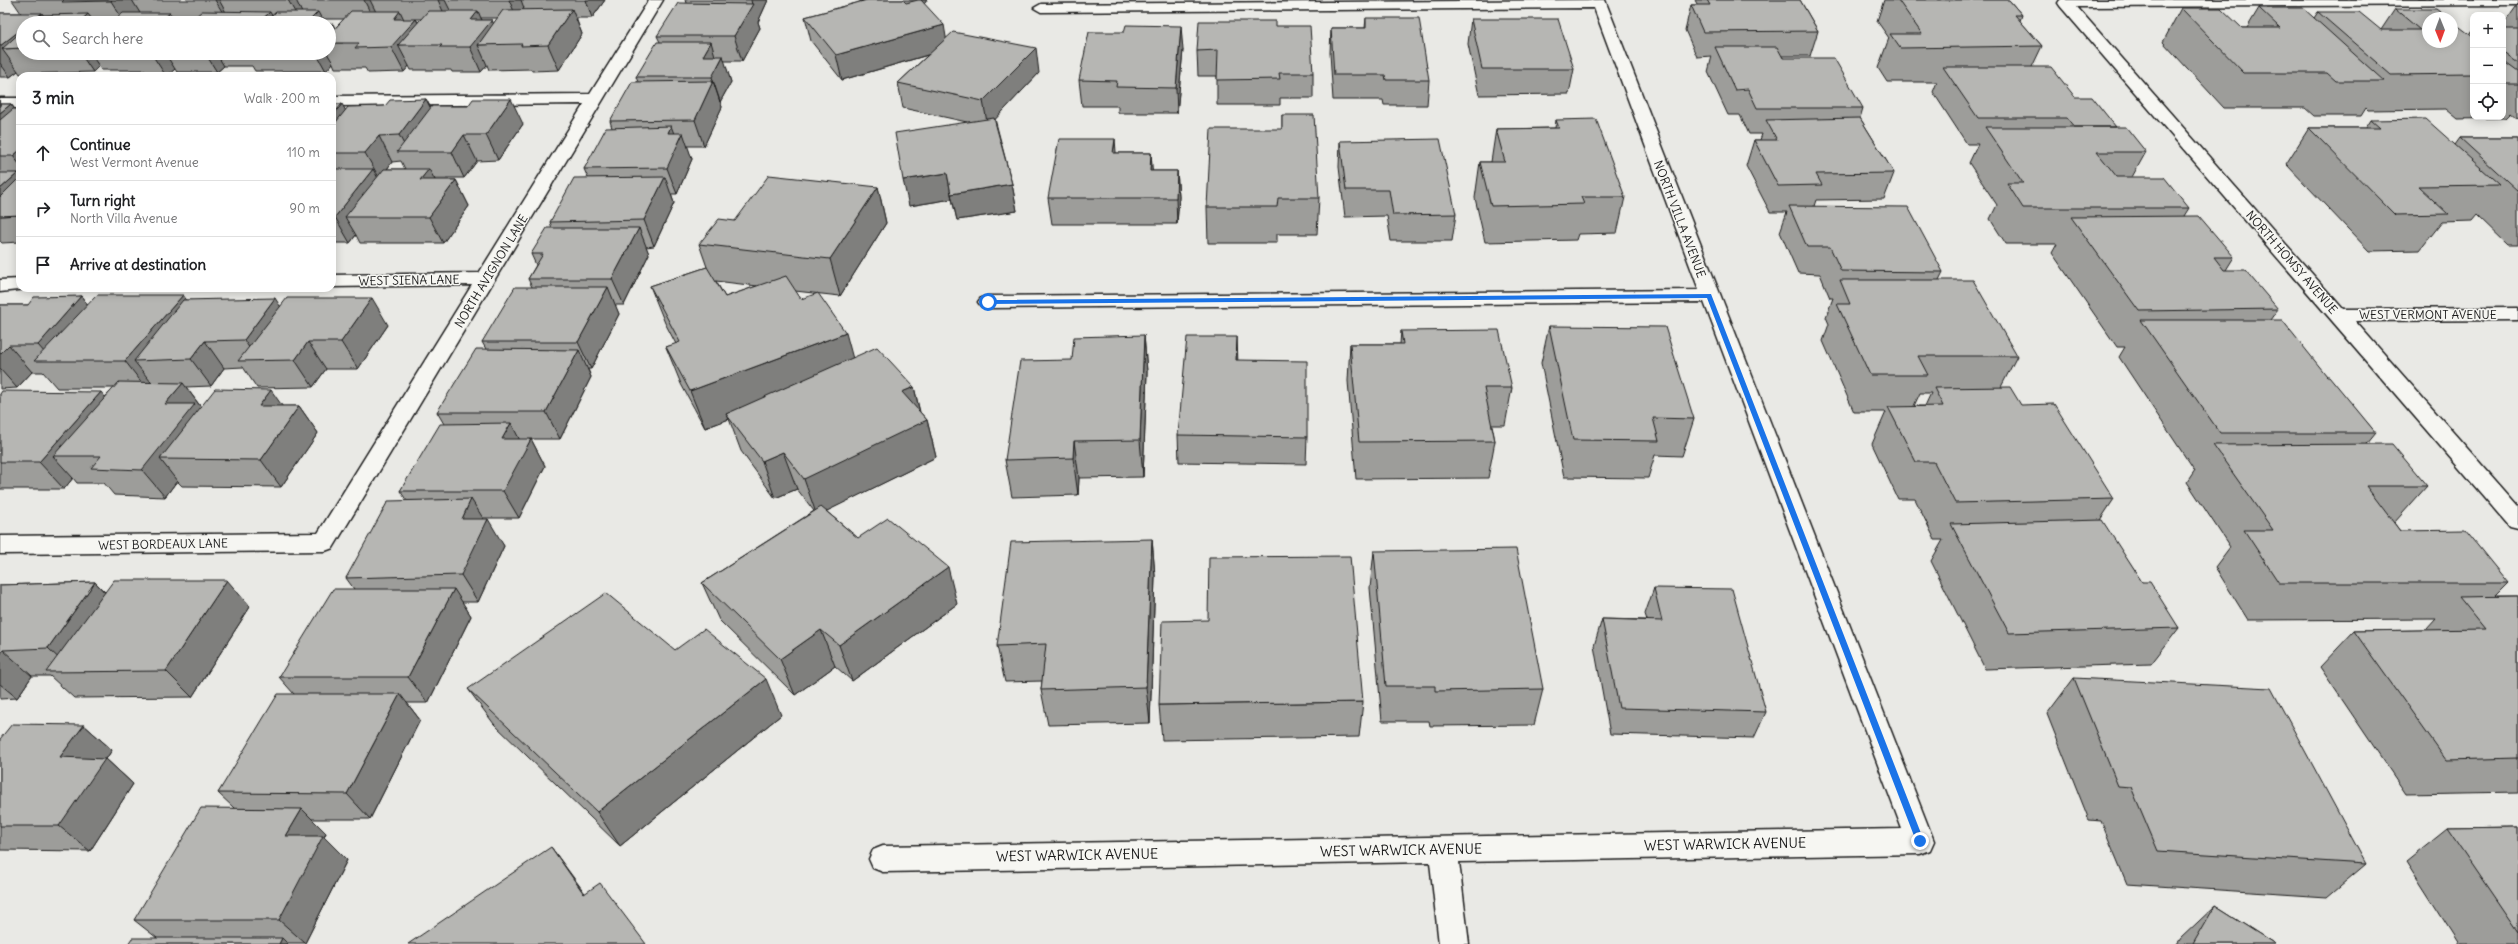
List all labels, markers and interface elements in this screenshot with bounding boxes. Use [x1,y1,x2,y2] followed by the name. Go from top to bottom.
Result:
[2422,12,2458,48] north arrow
[2470,12,2506,120] map controls
[2470,12,2506,48] button: +
[16,16,336,60] search box
[30,27,52,49] icon: search
[62,29,143,48] text: Search here
[2470,48,2506,84] button: −
[2470,84,2506,120] button: locate
[32,87,74,109] text: 3 min
[244,90,320,107] text: Walk · 200 m
[70,135,131,154] text: Continue
[32,142,54,164] icon: ahead
[287,144,320,161] text: 110 m
[70,154,199,171] text: West Vermont Avenue
[1651,158,1709,280] street label: NORTH VILLA AVENUE
[70,191,135,210] text: Turn right
[32,198,54,220] icon: right
[289,200,320,217] text: 90 m
[2243,207,2341,317] street label: NORTH HOMSY AVENUE
[70,210,177,227] text: North Villa Avenue
[451,212,531,330] street label: NORTH AVIGNON LANE
[32,254,54,276] icon: arrive
[70,255,206,274] text: Arrive at destination
[358,272,460,288] street label: WEST SIENA LANE
[979,293,997,311] route start
[2359,307,2497,322] street label: WEST VERMONT AVENUE
[98,535,228,553] street label: WEST BORDEAUX LANE
[1911,832,1929,850] route end
[1644,834,1806,854] street label: WEST WARWICK AVENUE
[1320,840,1482,860] street label: WEST WARWICK AVENUE
[996,845,1158,865] street label: WEST WARWICK AVENUE

